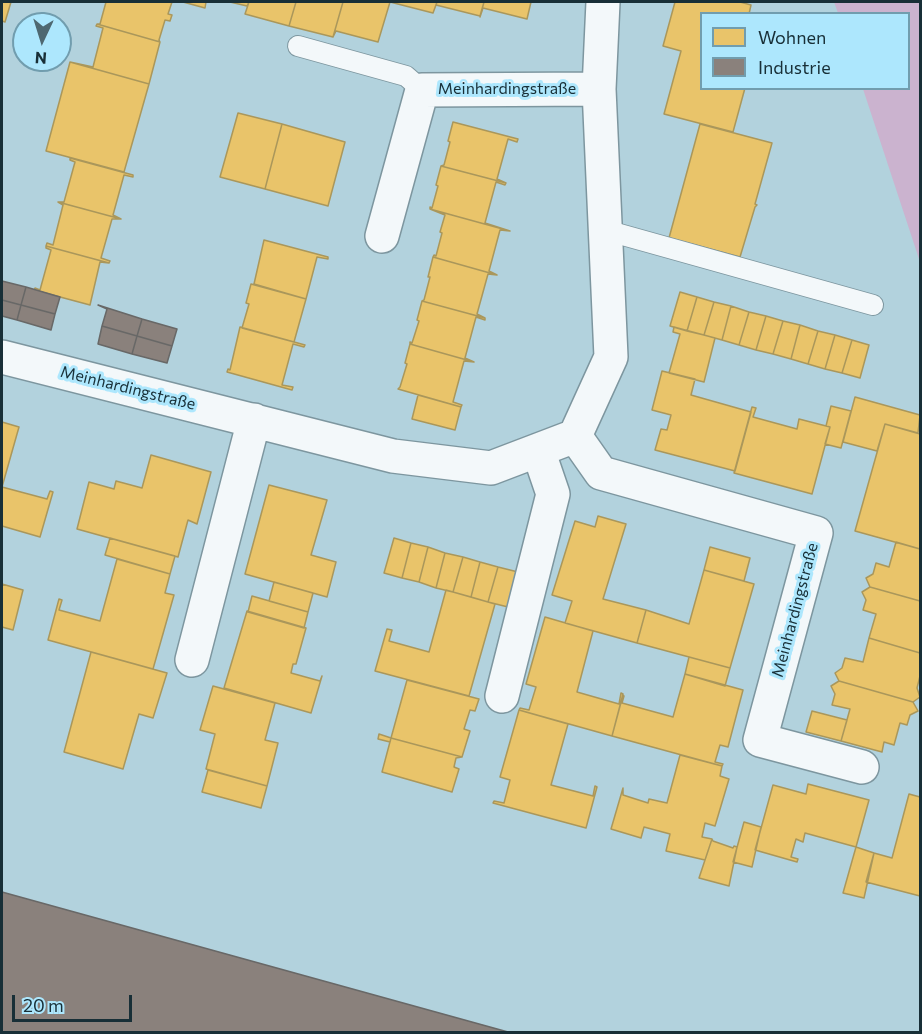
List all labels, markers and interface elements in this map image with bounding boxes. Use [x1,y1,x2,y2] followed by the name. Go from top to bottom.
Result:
[12,12,72,72] north arrow
[700,12,910,90] legend
[758,26,826,48] text: Wohnen
[34,49,47,68] text: N
[758,56,831,78] text: Industrie
[438,79,576,99] street label: Meinhardingstraße
[59,362,197,414] street label: Meinhardingstraße
[768,541,822,679] street label: Meinhardingstraße
[15,983,135,1021] scale bar
[23,994,64,1016] text: 20 m

